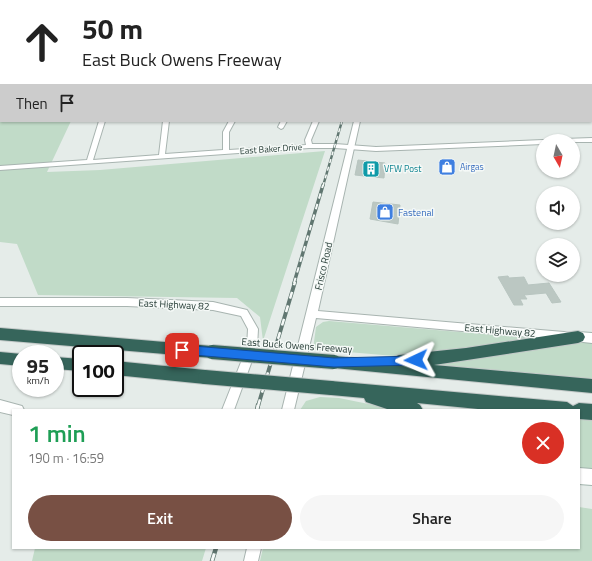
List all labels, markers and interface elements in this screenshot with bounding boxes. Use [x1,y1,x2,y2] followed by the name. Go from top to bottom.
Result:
[82,7,143,50] text: 50 m
[16,16,68,68] icon: ahead
[82,46,282,73] text: East Buck Owens Freeway
[16,92,48,115] text: Then
[56,92,78,114] icon: arrive
[536,134,580,178] north arrow
[536,134,580,282] map controls
[239,140,303,157] street label: East Baker Drive
[437,157,457,177] shop icon: Airgas
[361,159,381,179] building icon: VFW Post
[460,160,484,173] place label: Airgas
[384,162,422,175] place label: VFW Post
[536,186,580,230] button: sound
[375,202,395,222] shop icon: Fastenal
[398,205,434,220] place label: Fastenal
[536,238,580,282] button: layers
[311,241,336,292] street label: Frisco Road
[138,295,210,314] street label: East Highway 82
[464,320,536,341] street label: East Highway 82
[165,333,199,367] pin
[241,334,353,357] street label: East Buck Owens Freeway
[171,339,193,361] icon: arrive
[395,339,437,381] position arrow
[72,345,124,397] speed limit sign: 100
[27,350,49,381] text: 95
[27,373,49,388] text: km/h
[28,415,86,451] text: 1 min
[522,422,564,464] button: close
[28,448,104,468] text: 190 m · 16:59
[28,495,292,541] button: Exit
[300,495,564,541] button: Share

